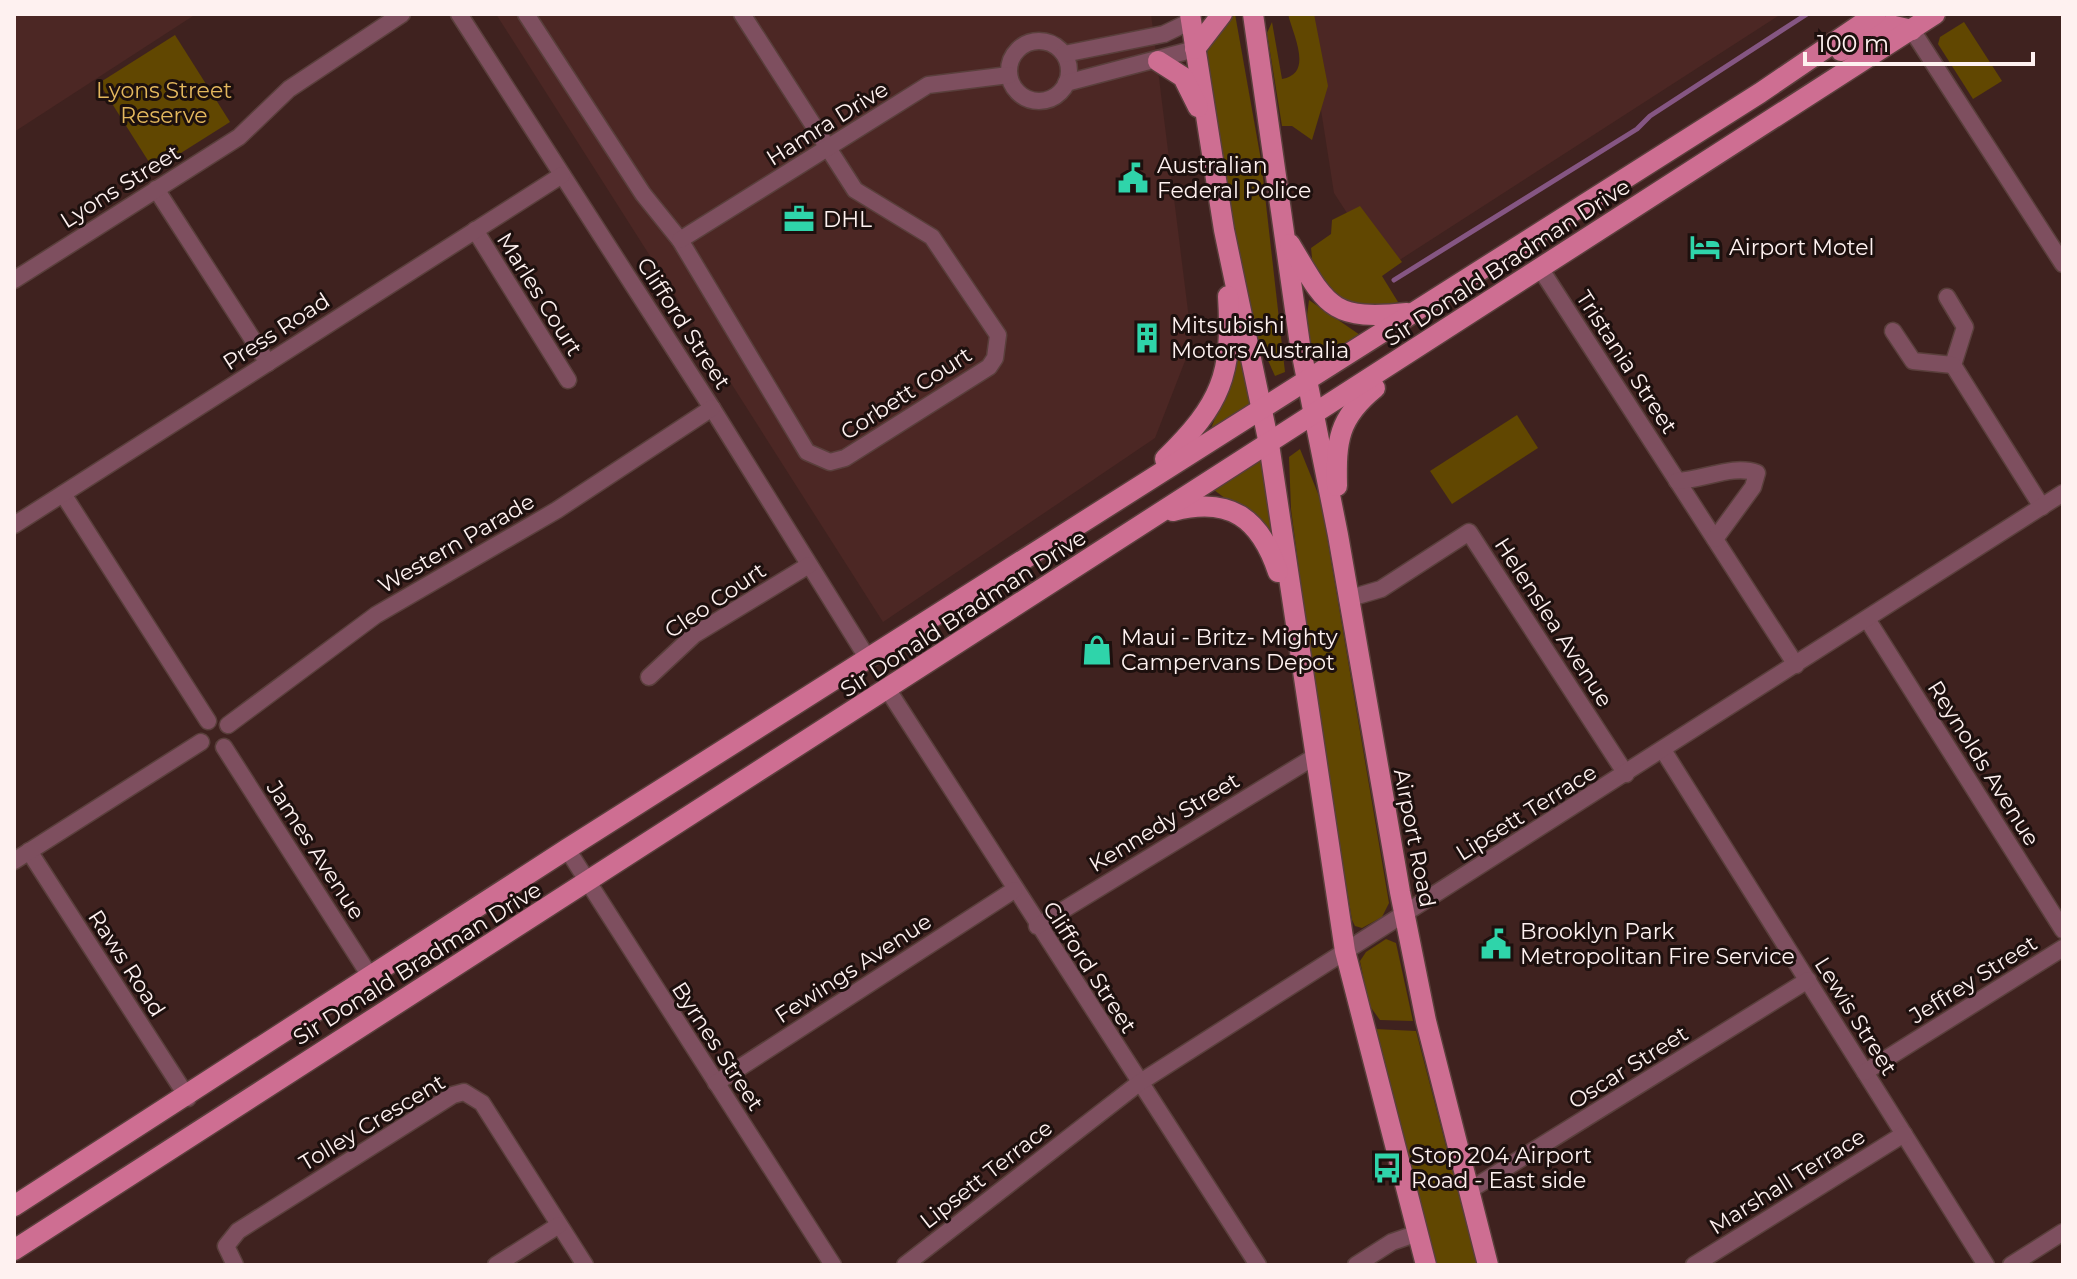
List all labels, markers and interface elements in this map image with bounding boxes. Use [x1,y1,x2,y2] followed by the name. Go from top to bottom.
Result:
[1805,16,2033,66] scale bar
[1817,29,1889,58] text: 100 m
[761,75,893,172] street label: Hamra Drive
[96,77,232,129] park label: Lyons Street Reserve
[55,139,185,234] street label: Lyons Street
[1157,152,1311,204] place label: Australian Federal Police
[1116,161,1150,195] public building icon: Australian Federal Police
[1379,173,1635,352] street label: Sir Donald Bradman Drive
[782,202,816,236] office icon: DHL
[823,206,872,233] place label: DHL
[491,228,588,361] street label: Marles Court
[1688,230,1722,264] hotel icon: Airport Motel
[1729,234,1874,261] place label: Airport Motel
[631,252,736,394] street label: Clifford Street
[1570,286,1683,439] street label: Tristania Street
[218,287,335,376] street label: Press Road
[1171,312,1349,364] place label: Mitsubishi Motors Australia
[1130,321,1164,355] building icon: Mitsubishi Motors Australia
[836,341,977,446] street label: Corbett Court
[373,488,539,599] street label: Western Parade
[835,524,1091,703] street label: Sir Donald Bradman Drive
[1489,532,1618,712] street label: Helenslea Avenue
[660,557,771,644] street label: Cleo Court
[1121,624,1338,676] place label: Maui - Britz- Mighty Campervans Depot
[1080,633,1114,667] shop icon: Maui - Britz- Mighty Campervans Depot
[1922,676,2045,851] street label: Reynolds Avenue
[1451,758,1602,867] street label: Lipsett Terrace
[1084,767,1244,878] street label: Kennedy Street
[1388,767,1441,910] street label: Airport Road
[260,775,371,925] street label: James Avenue
[288,876,546,1051] street label: Sir Donald Bradman Drive
[1037,896,1142,1038] street label: Clifford Street
[82,905,171,1022] street label: Raws Road
[770,908,937,1029] street label: Fewings Avenue
[1520,918,1795,970] place label: Brooklyn Park Metropolitan Fire Service
[1479,927,1513,961] public building icon: Brooklyn Park Metropolitan Fire Service
[1904,929,2042,1030] street label: Jeffrey Street
[1809,952,1903,1080] street label: Lewis Street
[666,977,769,1116] street label: Byrnes Street
[1564,1020,1693,1115] street label: Oscar Street
[294,1068,450,1177] street label: Tolley Crescent
[915,1114,1058,1235] street label: Lipsett Terrace
[1704,1123,1870,1240] street label: Marshall Terrace
[1411,1142,1592,1194] place label: Stop 204 Airport Road - East side
[1370,1151,1404,1185] bus stop icon: Stop 204 Airport Road - East side

